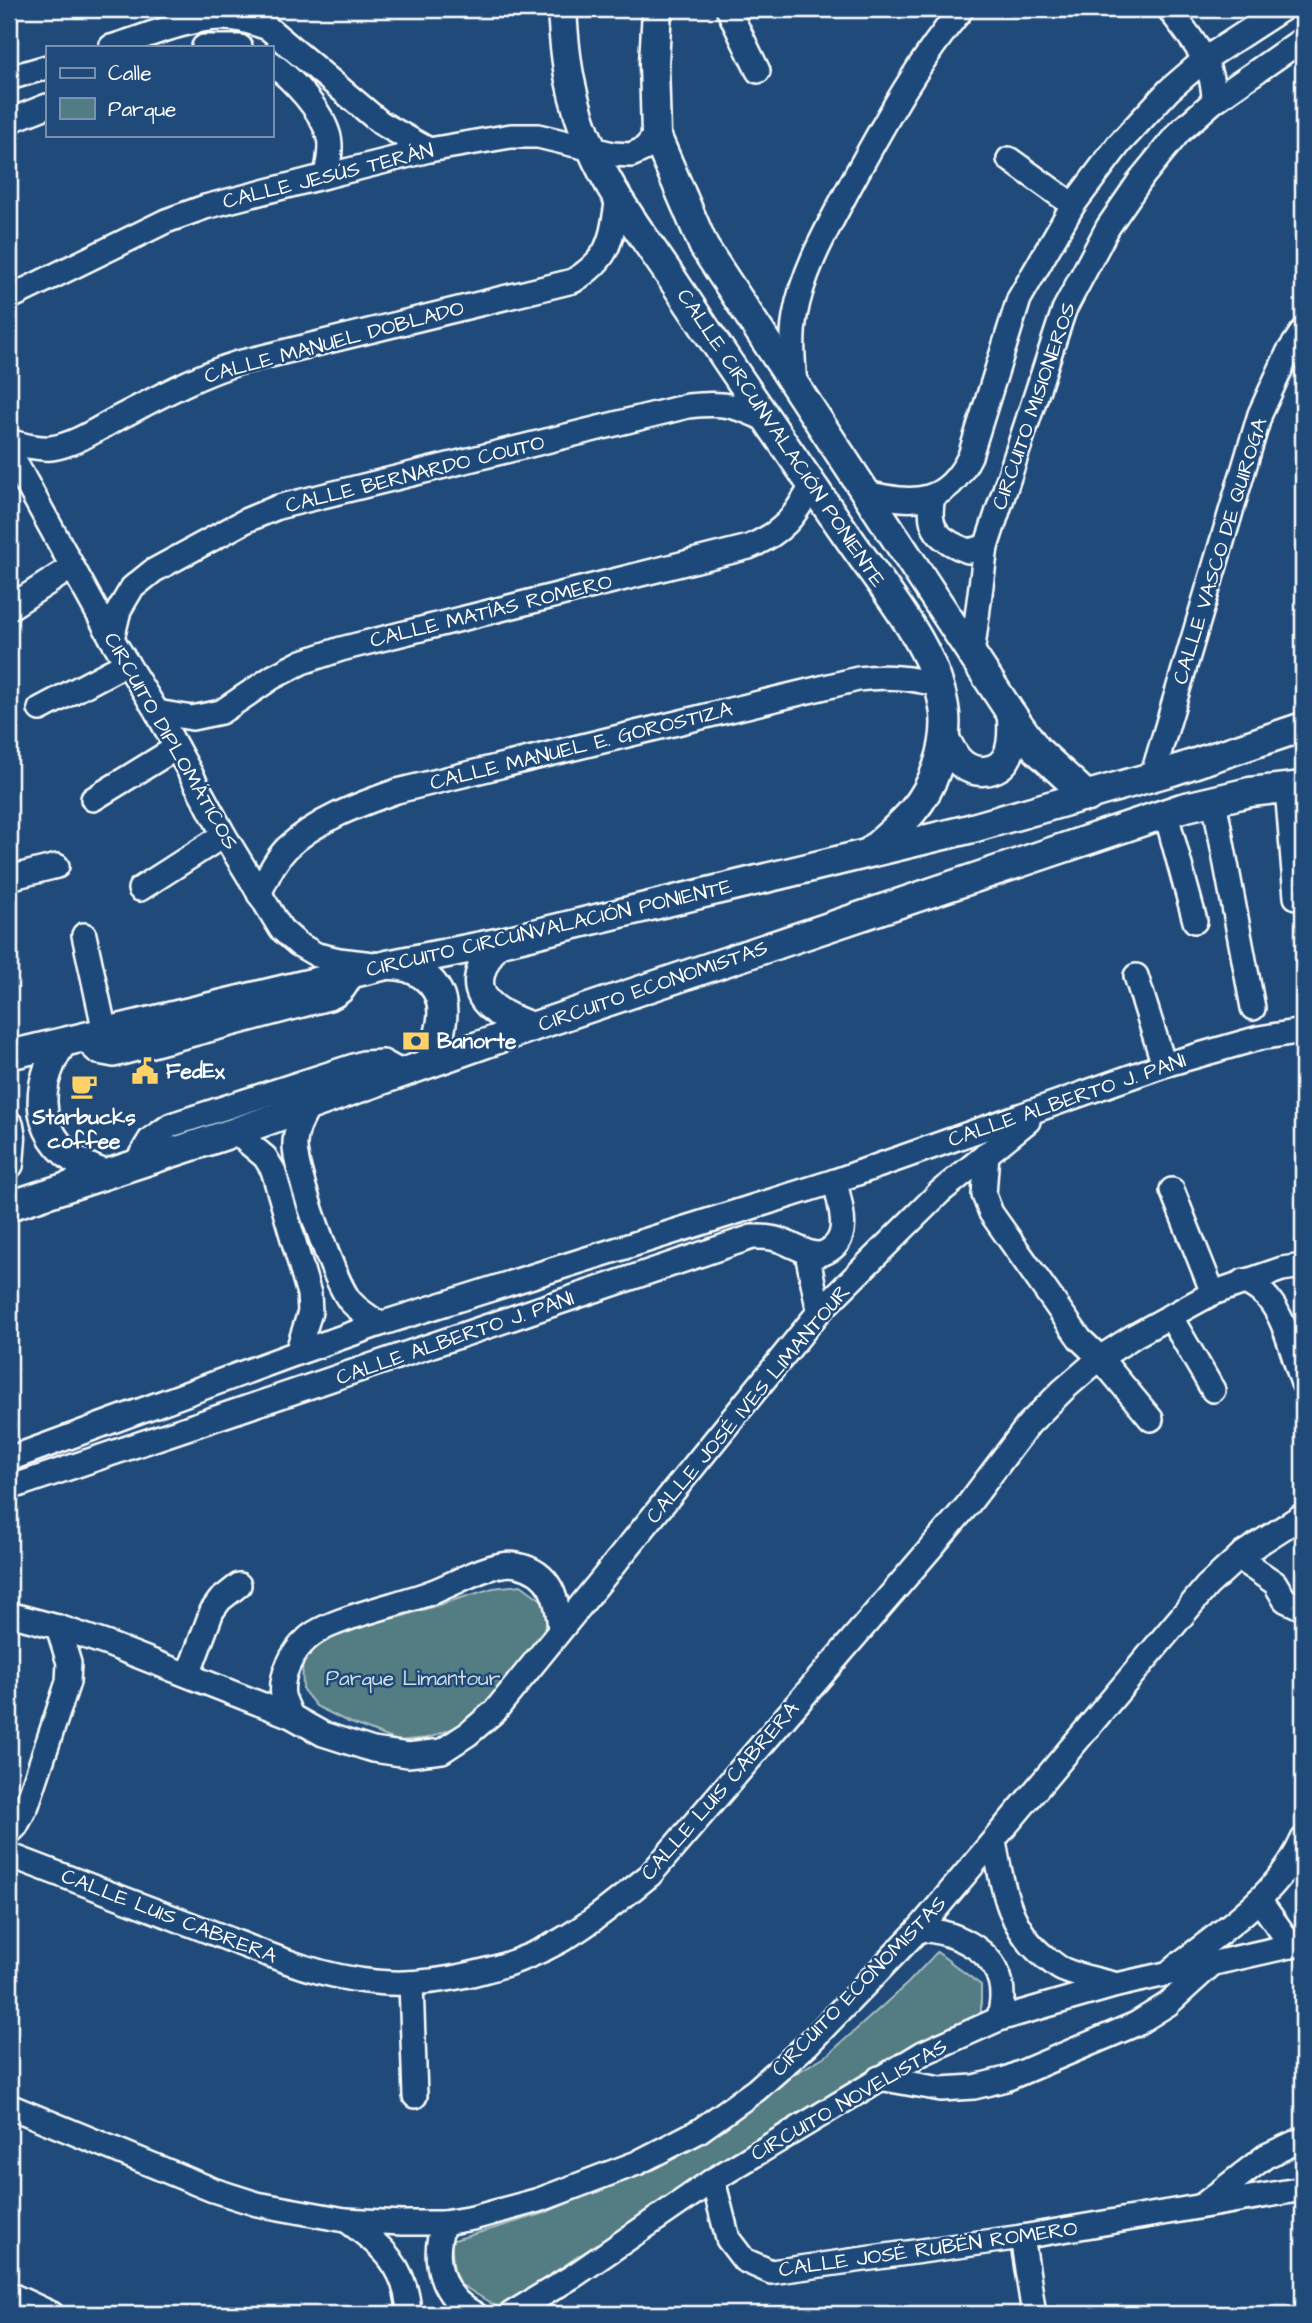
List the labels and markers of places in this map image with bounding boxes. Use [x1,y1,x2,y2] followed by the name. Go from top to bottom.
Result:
[401,1026,431,1056] bank icon: Banorte
[437,1027,517,1056] place label: Banorte
[130,1056,160,1086] public building icon: FedEx
[166,1057,226,1086] place label: FedEx
[69,1071,99,1101] cafe icon: Starbucks coffee
[31,1103,136,1156] place label: Starbucks coffee

